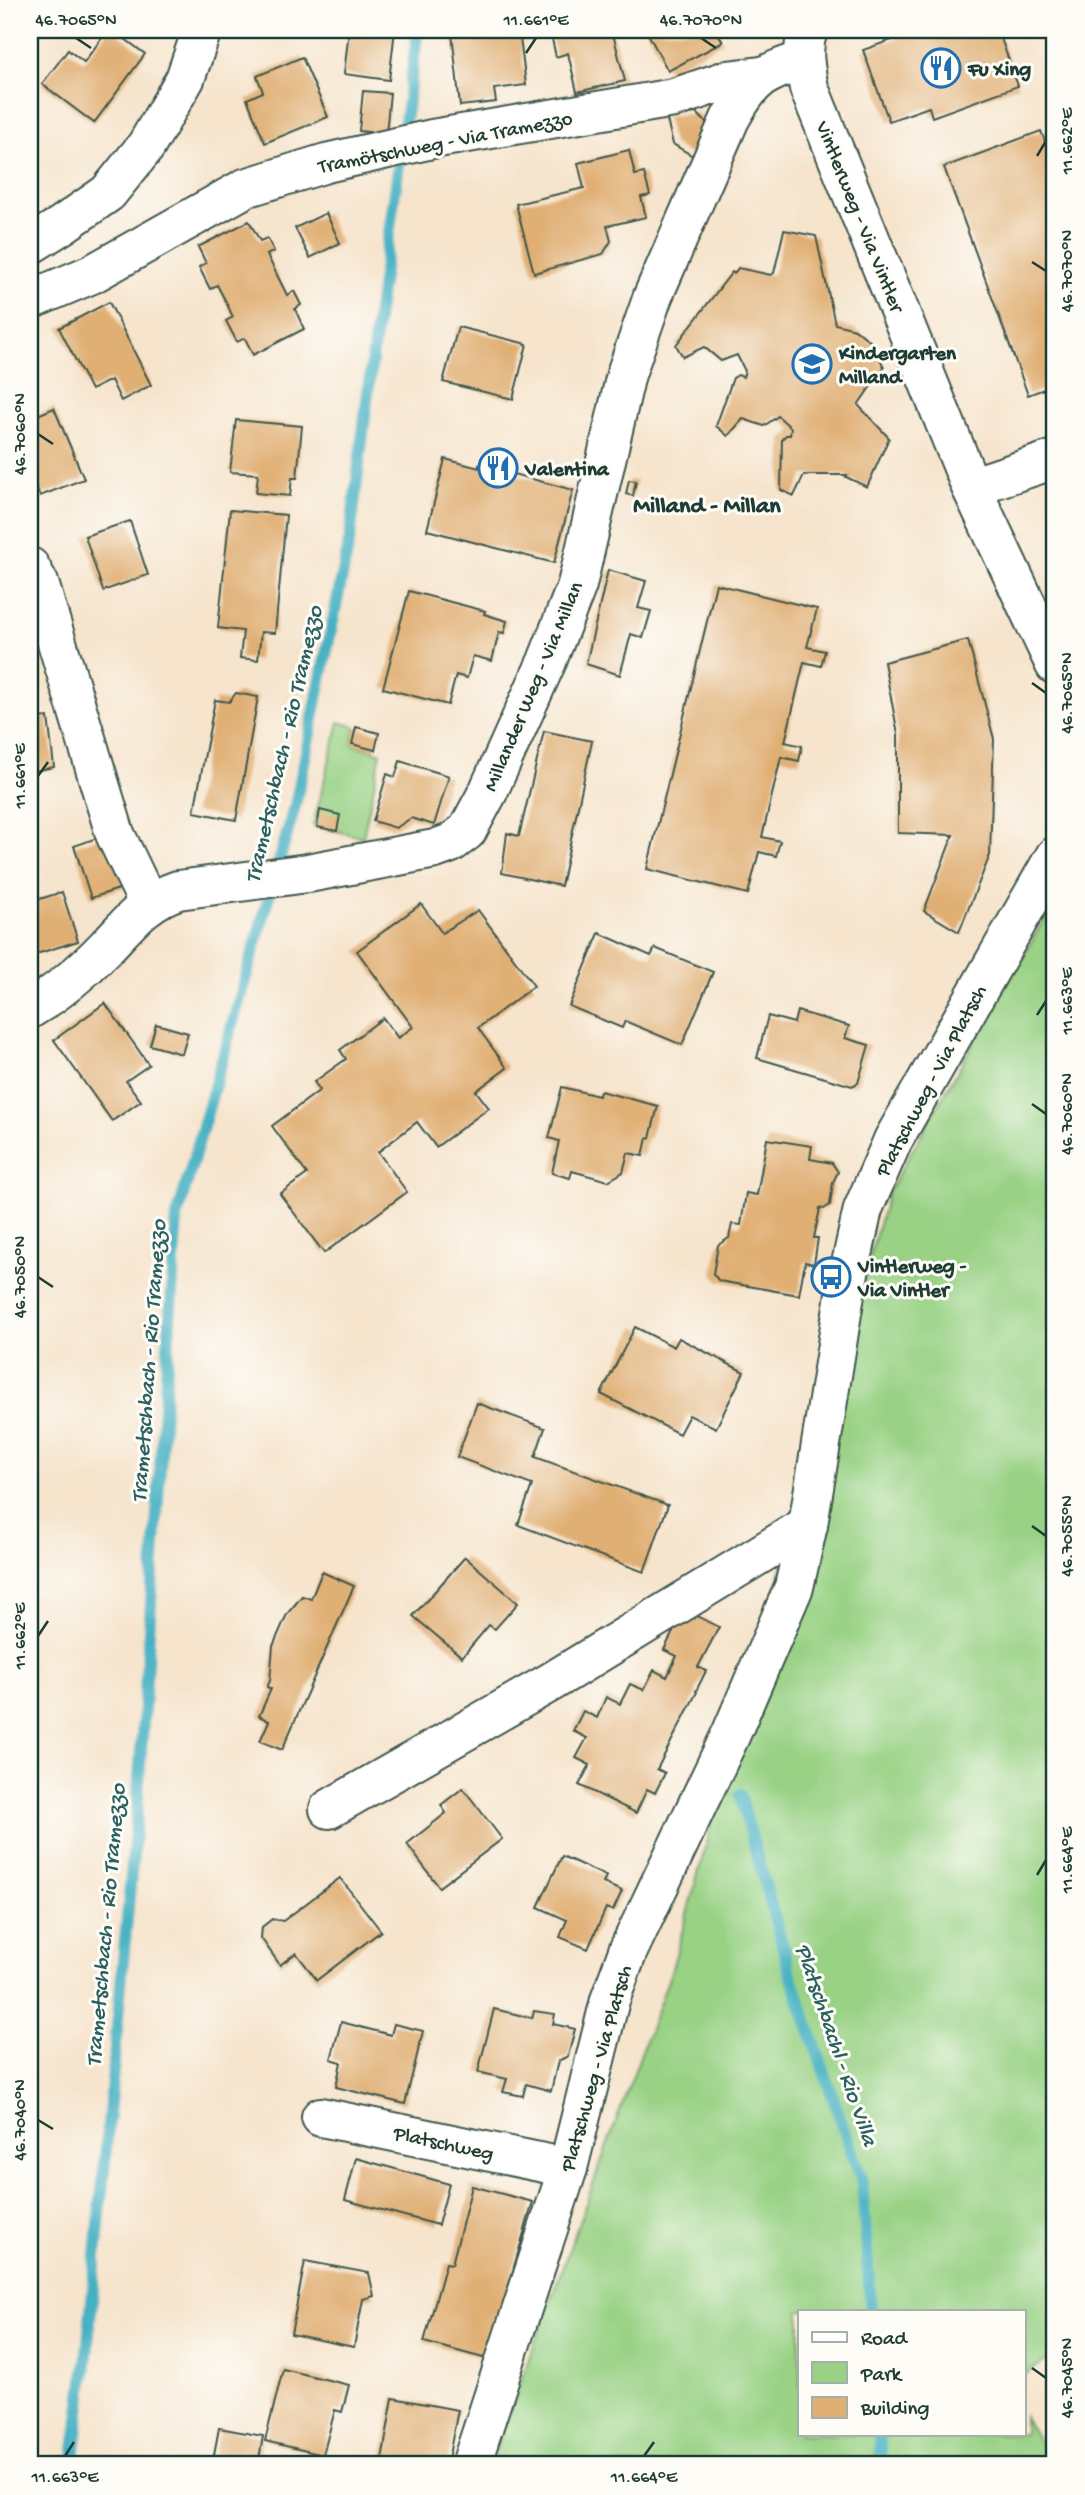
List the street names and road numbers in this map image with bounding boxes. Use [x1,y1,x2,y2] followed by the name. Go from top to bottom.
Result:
[315,107,575,182] street label: Tramötschweg - Via Tramezzo
[808,117,908,318] street label: Vintlerweg - Via Vintler
[480,579,591,796] street label: Millander Weg - Via Millan
[871,981,994,1183] street label: Platschweg - Via Platsch
[557,1963,640,2176] street label: Platschweg - Via Platsch
[390,2122,496,2168] street label: Platschweg

